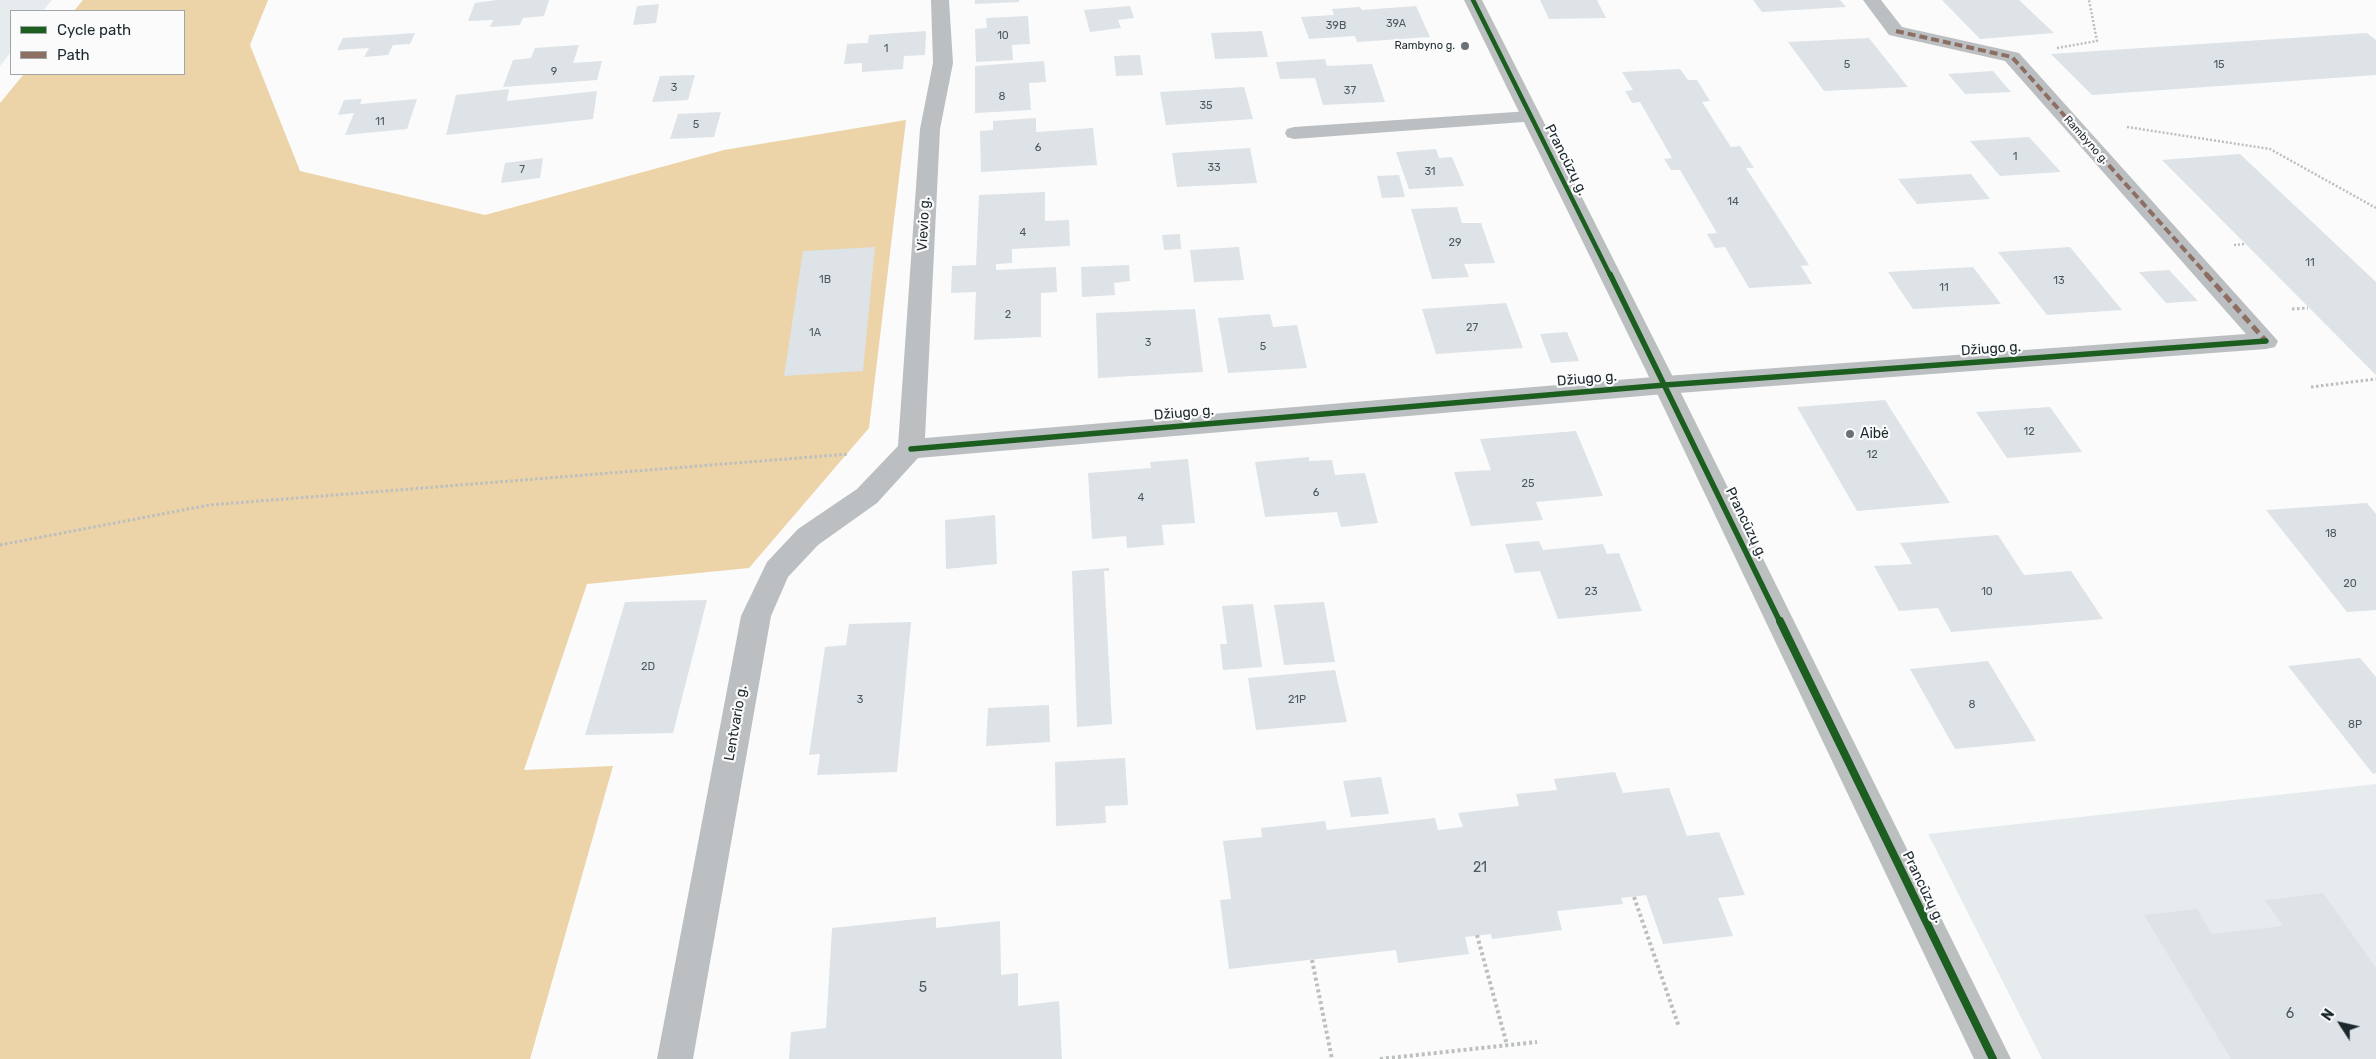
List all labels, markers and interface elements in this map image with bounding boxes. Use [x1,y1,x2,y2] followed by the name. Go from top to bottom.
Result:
[10,10,185,75] legend
[1386,17,1406,31] house number: 39A
[1326,19,1346,33] house number: 39B
[57,21,131,39] text: Cycle path
[997,29,1009,43] house number: 10
[1395,39,1455,53] place label: Rambyno g.
[1459,40,1471,52] marker: Rambyno g.
[884,42,888,56] house number: 1
[57,46,90,64] text: Path
[1844,58,1850,72] house number: 5
[2213,58,2225,72] house number: 15
[551,65,557,79] house number: 9
[671,81,677,95] house number: 3
[1344,84,1356,98] house number: 37
[999,90,1005,104] house number: 8
[1199,99,1213,113] house number: 35
[2061,113,2111,167] street label: Rambyno g.
[375,115,385,129] house number: 11
[693,118,699,132] house number: 5
[1541,122,1591,198] street label: Prancūzų g.
[1035,141,1041,155] house number: 6
[2013,150,2017,164] house number: 1
[1207,161,1221,175] house number: 33
[519,163,525,177] house number: 7
[1424,165,1436,179] house number: 31
[1727,195,1739,209] house number: 14
[914,196,934,252] street label: Vievio g.
[1020,226,1026,240] house number: 4
[1449,236,1461,250] house number: 29
[2305,256,2315,270] house number: 11
[819,273,831,287] house number: 1B
[2053,274,2065,288] house number: 13
[1939,281,1949,295] house number: 11
[1005,308,1011,322] house number: 2
[1466,321,1478,335] house number: 27
[809,326,821,340] house number: 1A
[1145,336,1151,350] house number: 3
[1960,339,2022,359] street label: Džiugo g.
[1260,340,1266,354] house number: 5
[1556,368,1618,390] street label: Džiugo g.
[1153,402,1215,424] street label: Džiugo g.
[2023,425,2035,439] house number: 12
[1860,426,1889,442] place label: Aibė
[1844,428,1856,440] marker: Aibė
[1866,448,1878,462] house number: 12
[1522,477,1534,491] house number: 25
[1721,485,1771,561] street label: Prancūzų g.
[1313,486,1319,500] house number: 6
[1138,491,1144,505] house number: 4
[2325,527,2337,541] house number: 18
[2343,577,2357,591] house number: 20
[1584,585,1598,599] house number: 23
[1981,585,1993,599] house number: 10
[641,660,655,674] house number: 2D
[721,684,751,762] street label: Lentvario g.
[857,693,863,707] house number: 3
[1288,693,1306,707] house number: 21P
[1969,698,1975,712] house number: 8
[2348,718,2362,732] house number: 8P
[1898,849,1948,925] street label: Prancūzų g.
[1473,860,1487,876] house number: 21
[919,980,927,996] house number: 5
[2316,999,2366,1049] north arrow
[2286,1006,2294,1022] house number: 6
[2318,1006,2338,1024] text: N

